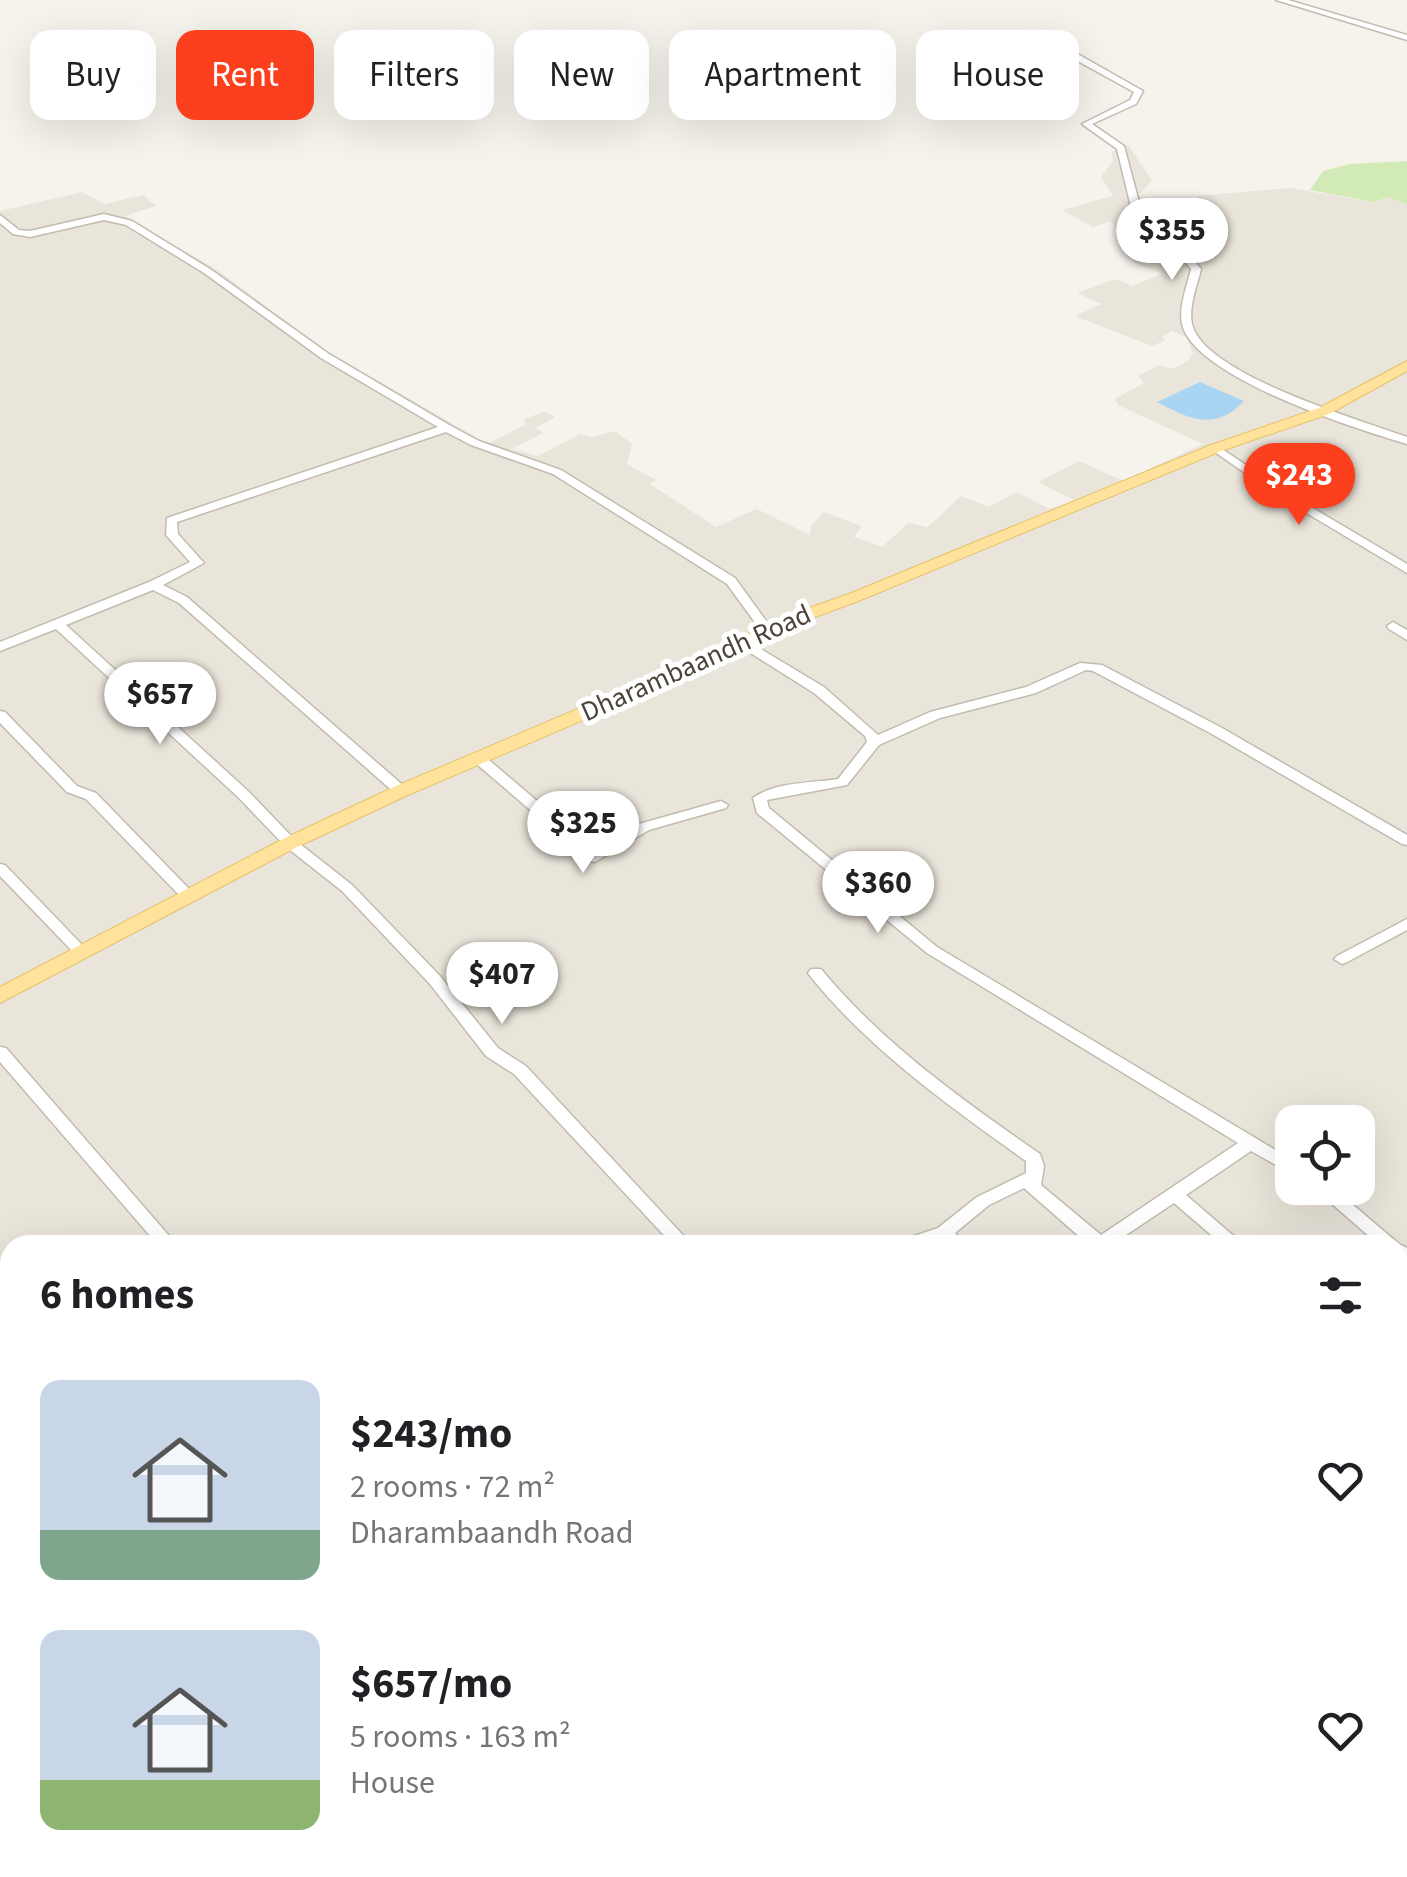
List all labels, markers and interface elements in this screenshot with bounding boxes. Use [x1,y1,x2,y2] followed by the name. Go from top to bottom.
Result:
[30,30,156,120] chip: Buy
[176,30,314,120] chip: Rent
[334,30,494,120] chip: Filters
[514,30,649,120] chip: New
[669,30,896,120] chip: Apartment
[916,30,1079,120] chip: House
[1113,198,1231,283] pin: $355
[1138,207,1206,253] text: $355
[1240,443,1358,528] pin: $243
[1265,452,1333,498] text: $243
[575,594,817,732] street label: Dharambaandh Road
[101,662,219,747] pin: $657
[126,671,194,717] text: $657
[524,791,642,876] pin: $325
[549,800,617,846] text: $325
[819,851,937,936] pin: $360
[844,860,912,906] text: $360
[443,942,561,1027] pin: $407
[468,951,536,997] text: $407
[1275,1105,1375,1205] map controls
[1275,1105,1375,1205] button: locate
[40,1265,194,1325] text: 6 homes
[1313,1268,1368,1323] icon: filters
[350,1404,512,1464] text: $243/mo
[120,1420,240,1540] icon: home
[1313,1453,1368,1508] icon: heart
[350,1464,555,1510] text: 2 rooms · 72 m²
[350,1510,633,1556] text: Dharambaandh Road
[350,1654,512,1714] text: $657/mo
[120,1670,240,1790] icon: home
[1313,1703,1368,1758] icon: heart
[350,1714,571,1760] text: 5 rooms · 163 m²
[350,1760,435,1806] text: House

